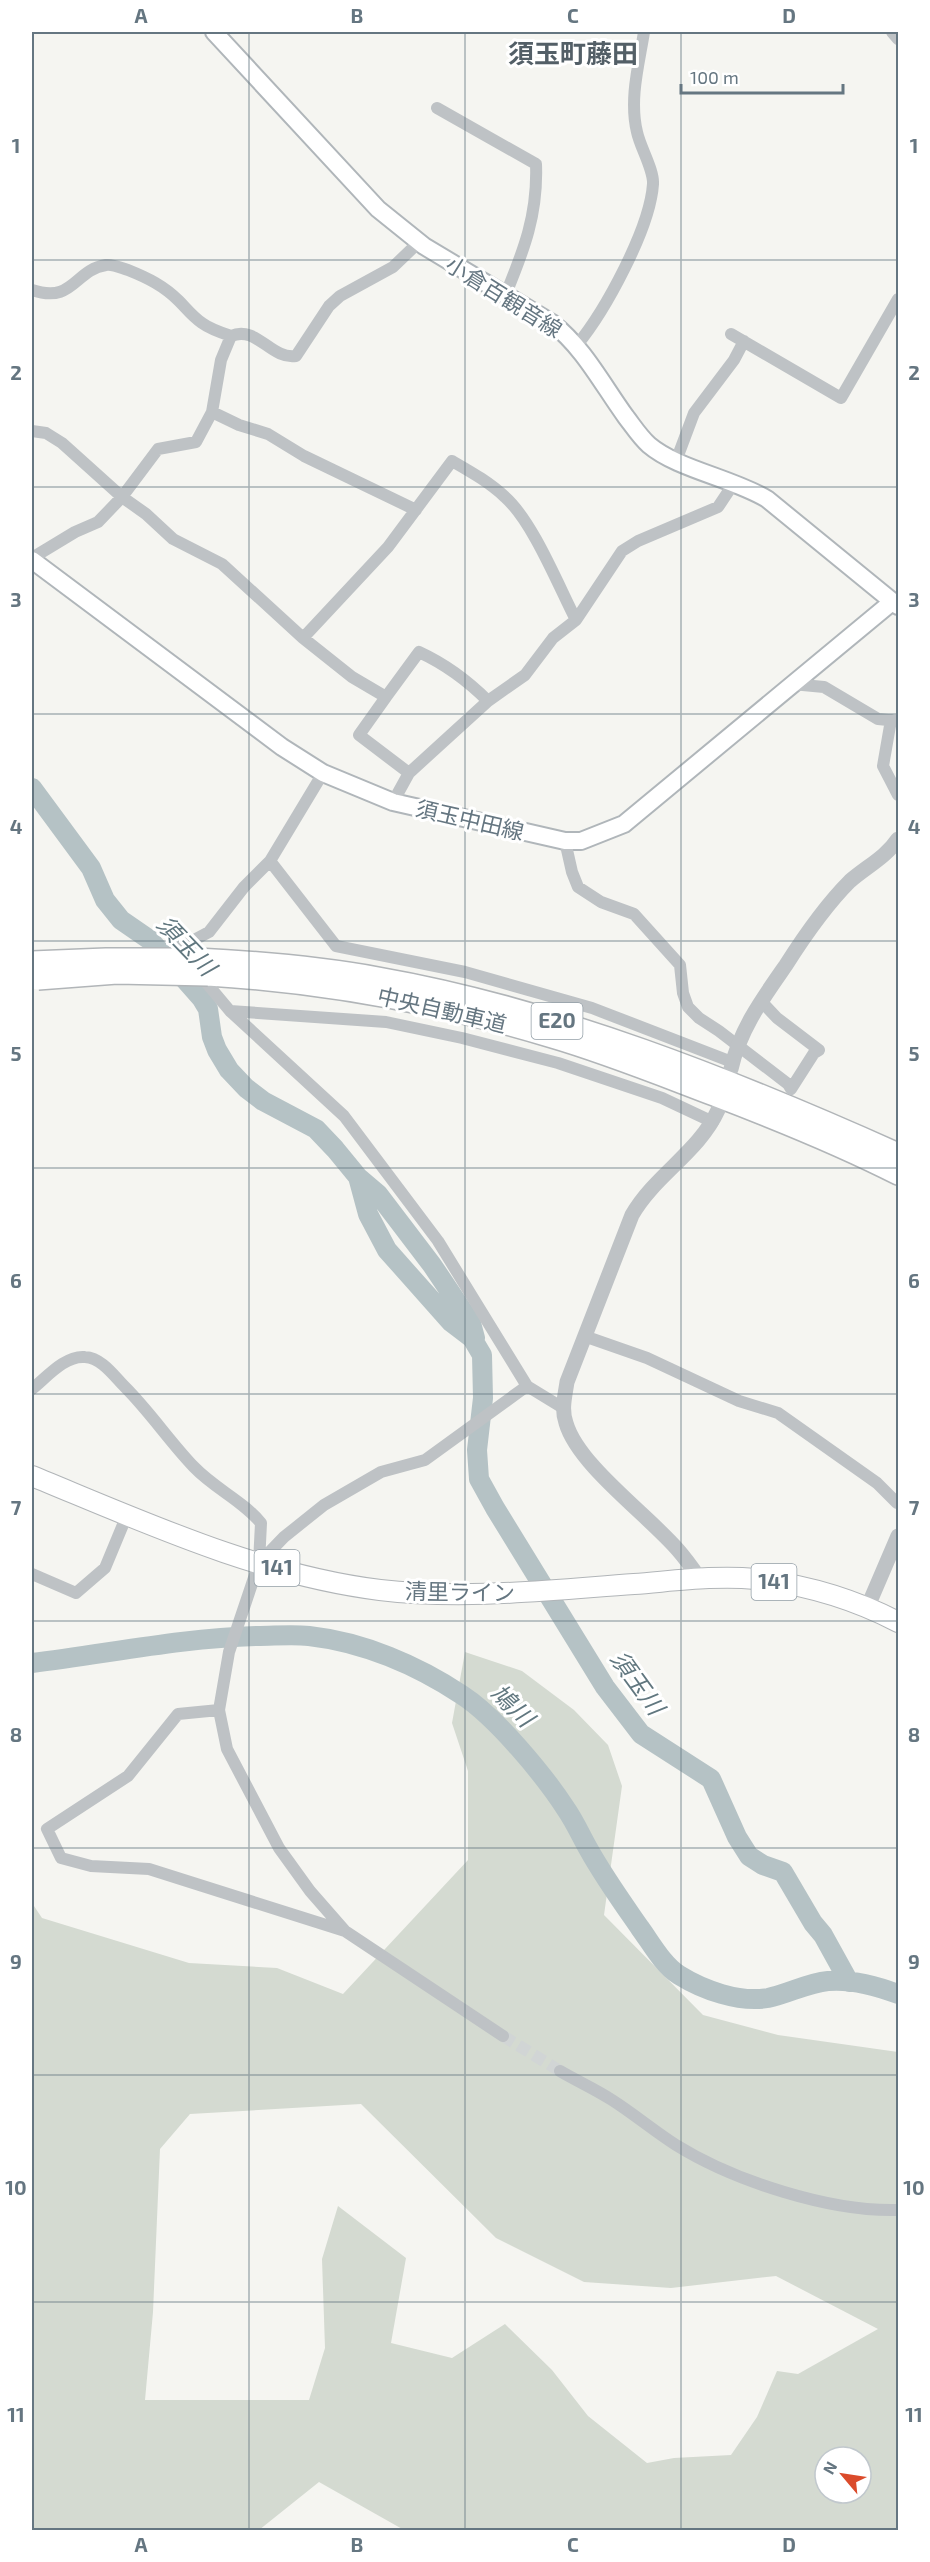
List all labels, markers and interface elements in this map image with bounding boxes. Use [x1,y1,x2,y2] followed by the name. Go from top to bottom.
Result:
[134,3,148,27] text: A
[351,3,363,27] text: B
[567,3,579,27] text: C
[782,3,796,27] text: D
[508,37,638,68] district label: 須玉町藤田
[681,57,843,95] scale bar
[690,66,739,88] text: 100 m
[12,133,20,157] text: 1
[910,133,918,157] text: 1
[442,250,567,342] street label: 小倉百観音線
[10,360,22,384] text: 2
[908,360,920,384] text: 2
[10,587,22,611] text: 3
[908,587,920,611] text: 3
[414,794,527,844] street label: 須玉中田線
[10,814,23,838] text: 4
[908,814,921,838] text: 4
[152,909,225,983] water label: 須玉川
[375,982,509,1037] street label: 中央自動車道
[532,1003,582,1039] road number: E20
[10,1041,22,1065] text: 5
[908,1041,920,1065] text: 5
[10,1268,22,1292] text: 6
[908,1268,920,1292] text: 6
[11,1495,22,1519] text: 7
[909,1495,920,1519] text: 7
[254,1550,300,1586] road number: 141
[752,1564,796,1600] road number: 141
[405,1577,515,1605] street label: 清里ライン
[605,1644,673,1722] water label: 須玉川
[486,1678,543,1734] water label: 鳩川
[10,1722,22,1746] text: 8
[908,1722,920,1746] text: 8
[10,1949,22,1973] text: 9
[908,1949,920,1973] text: 9
[5,2175,27,2199] text: 10
[903,2175,925,2199] text: 10
[7,2402,25,2426] text: 11
[905,2402,923,2426] text: 11
[813,2445,873,2505] north arrow
[818,2458,841,2477] text: N
[134,2532,148,2556] text: A
[351,2532,363,2556] text: B
[567,2532,579,2556] text: C
[782,2532,796,2556] text: D

